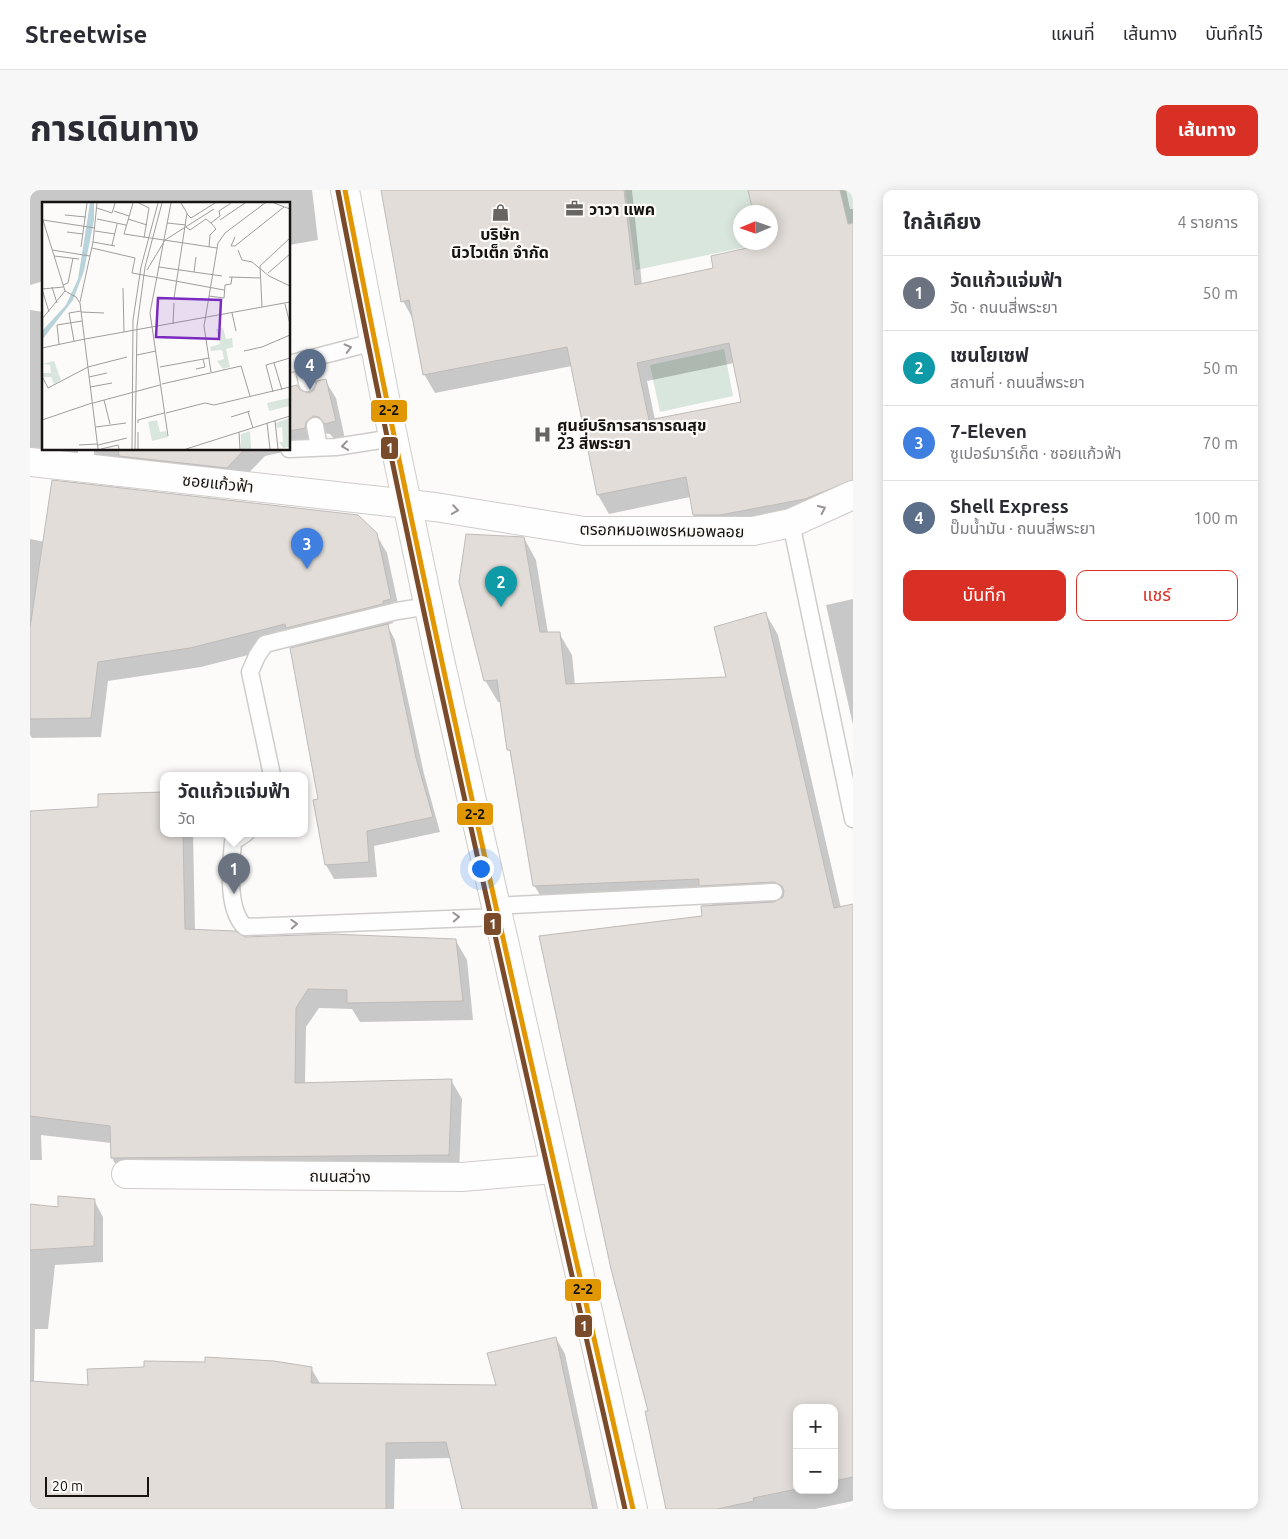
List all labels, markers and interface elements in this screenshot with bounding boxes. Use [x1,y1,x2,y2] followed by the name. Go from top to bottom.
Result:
[25,21,147,48] text: Streetwise
[1051,23,1095,43] text: แผนที่
[1123,23,1177,43] text: เส้นทาง
[1205,23,1263,43] text: บันทึกไว้
[1156,105,1258,156] button: เส้นทาง
[30,108,199,148] text: การเดินทาง
[565,199,585,219] office icon: วาวา แพค
[589,200,655,218] place label: วาวา แพค
[42,202,290,450] inset map
[490,202,510,222] shop icon: บริษัท นิวไวเต็ก จำกัด
[733,205,778,250] north arrow
[903,209,981,233] text: ใกล้เคียง
[1178,213,1238,231] text: 4 รายการ
[451,225,549,261] place label: บริษัท นิวไวเต็ก จำกัด
[950,269,1063,291] text: วัดแก้วแจ่มฟ้า
[914,284,924,302] text: 1
[1202,284,1238,302] text: 50 m
[950,298,1058,316] text: วัด · ถนนสี่พระยา
[344,343,353,354] one-way arrow
[950,344,1029,366] text: เซนโยเซฟ
[294,349,326,390] pin: 4
[914,359,924,377] text: 2
[1202,359,1238,377] text: 50 m
[950,373,1085,391] text: สถานที่ · ถนนสี่พระยา
[370,399,408,423] line badge: 2-2
[379,402,399,418] text: 2-2
[557,416,706,452] place label: ศูนย์บริการสาธารณสุข 23 สี่พระยา
[950,420,1027,442] text: 7-Eleven
[533,424,553,444] hospital icon: ศูนย์บริการสาธารณสุข 23 สี่พระยา
[914,434,924,452] text: 3
[1202,434,1238,452] text: 70 m
[380,436,399,460] line badge: 1
[340,440,349,450] one-way arrow
[386,440,394,456] text: 1
[950,444,1122,462] text: ซูเปอร์มาร์เก็ต · ซอยแก้วฟ้า
[181,470,255,496] street label: ซอยแก้วฟ้า
[950,495,1069,517] text: Shell Express
[451,504,459,515] one-way arrow
[817,505,826,516] one-way arrow
[914,509,924,527] text: 4
[1193,509,1238,527] text: 100 m
[950,519,1095,537] text: ปั๊มน้ำมัน · ถนนสี่พระยา
[580,520,744,540] street label: ตรอกหมอเพชรหมอพลอย
[291,528,323,569] pin: 3
[485,566,517,607] pin: 2
[903,570,1066,621] button: บันทึก
[1076,570,1238,621] button: แชร์
[160,772,308,837] popup
[178,780,290,802] text: วัดแก้วแจ่มฟ้า
[456,802,494,826] line badge: 2-2
[465,806,485,822] text: 2-2
[178,809,195,827] text: วัด
[218,853,250,894] pin: 1
[468,856,494,882] your location
[453,912,461,922] one-way arrow
[483,912,502,936] line badge: 1
[489,916,497,932] text: 1
[290,919,298,930] one-way arrow
[309,1166,371,1186] street label: ถนนสว่าง
[564,1278,602,1302] line badge: 2-2
[573,1281,593,1297] text: 2-2
[574,1314,593,1338] line badge: 1
[580,1318,588,1334] text: 1
[793,1404,838,1494] map controls
[793,1404,838,1449] button: +
[793,1449,838,1494] button: −
[45,1474,149,1497] scale bar
[52,1478,83,1494] text: 20 m

